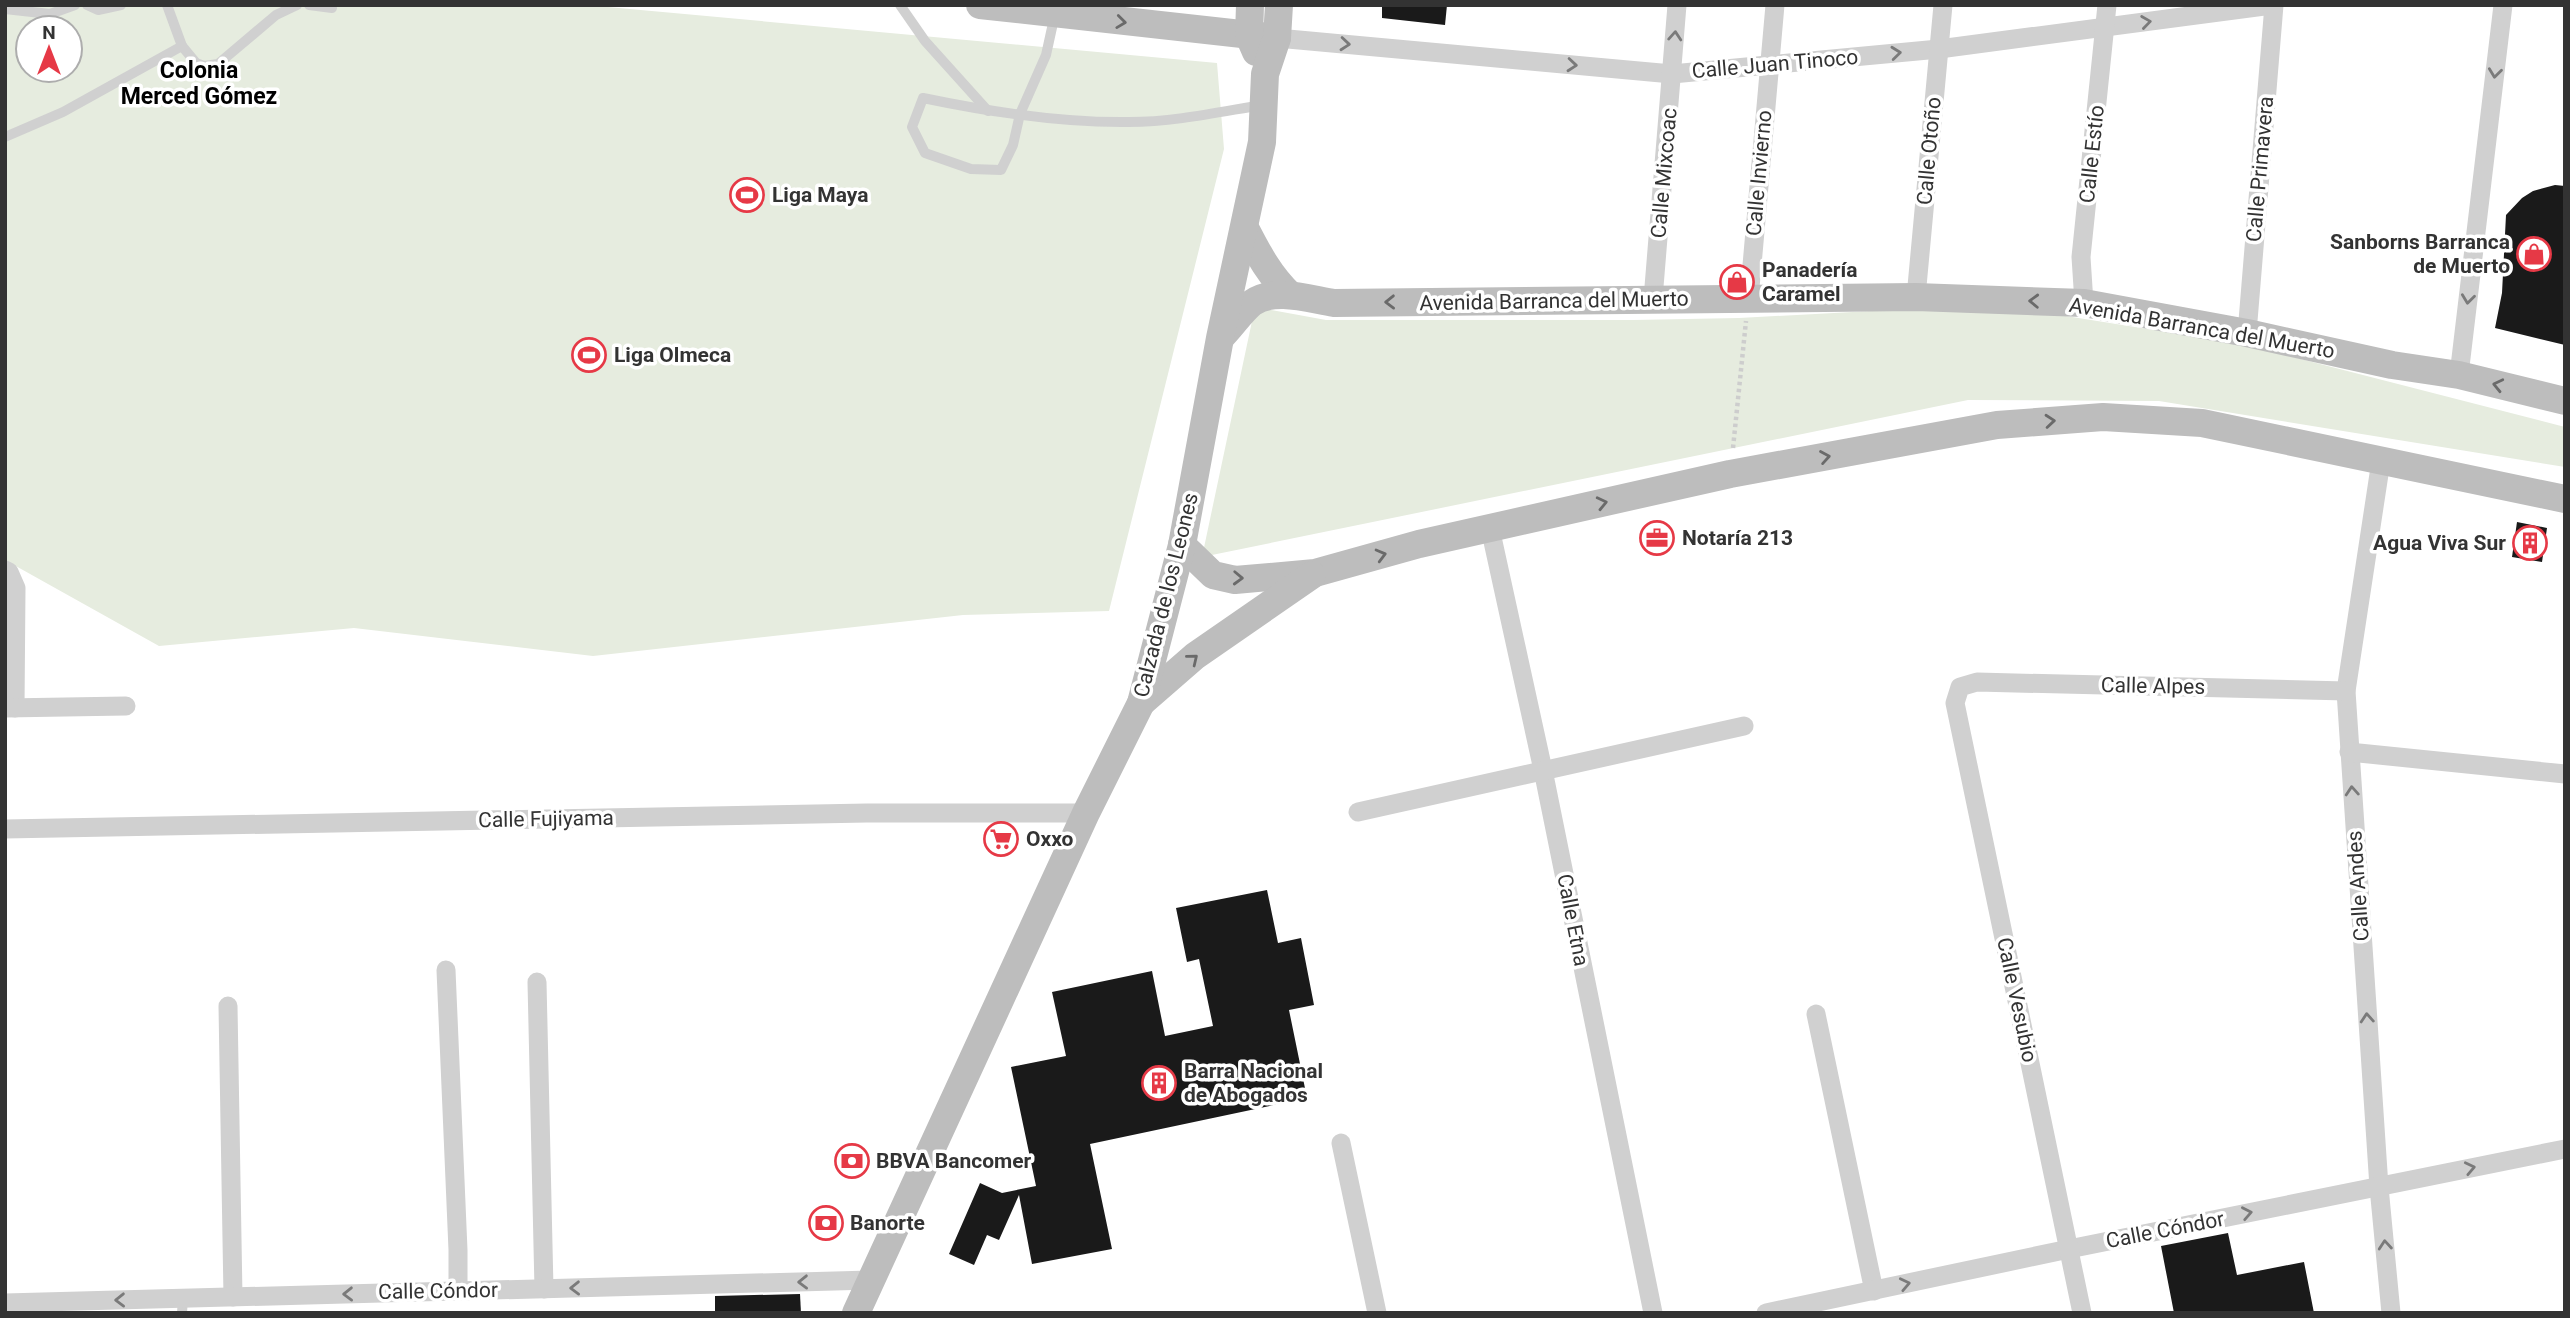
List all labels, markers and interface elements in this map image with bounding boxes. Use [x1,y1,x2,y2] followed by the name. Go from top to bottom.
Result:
[14,14,84,84] north arrow
[1115,14,1127,29] one-way arrow
[2140,15,2152,30] one-way arrow
[42,21,56,44] text: N
[1667,30,1682,41] one-way arrow
[1340,36,1351,51] one-way arrow
[1691,45,1859,83] street label: Calle Juan Tinoco
[1891,46,1902,61] one-way arrow
[121,57,277,110] district label: Colonia Merced Gómez
[1566,57,1577,72] one-way arrow
[2488,67,2503,79] one-way arrow
[2242,95,2278,243] street label: Calle Primavera
[1912,96,1946,206] street label: Calle Otoño
[2075,104,2109,204] street label: Calle Estío
[1646,107,1682,239] street label: Calle Mixcoac
[1742,109,1776,237] street label: Calle Invierno
[728,176,766,214] sports icon: Liga Maya
[772,183,869,207] place label: Liga Maya
[2330,230,2510,278] place label: Sanborns Barranca de Muerto
[2515,235,2553,273] shop icon: Sanborns Barranca de Muerto
[1762,258,1858,306] place label: Panadería Caramel
[1718,263,1756,301] shop icon: Panadería Caramel
[1419,287,1689,315] street label: Avenida Barranca del Muerto
[2067,293,2337,363] street label: Avenida Barranca del Muerto
[2028,294,2039,309] one-way arrow
[2461,294,2476,305] one-way arrow
[1384,295,1395,310] one-way arrow
[570,336,608,374] sports icon: Liga Olmeca
[614,343,731,367] place label: Liga Olmeca
[2492,379,2504,393] one-way arrow
[2044,414,2055,429] one-way arrow
[1819,450,1831,465] one-way arrow
[1129,490,1203,700] street label: Calzada de los Leones
[1596,496,1608,511] one-way arrow
[1638,519,1676,557] office icon: Notaría 213
[2511,524,2549,562] building icon: Agua Viva Sur
[1682,526,1793,550] place label: Notaría 213
[2373,531,2506,555] place label: Agua Viva Sur
[1375,548,1387,563] one-way arrow
[1233,571,1244,586] one-way arrow
[1185,654,1197,667] one-way arrow
[2101,673,2205,699] street label: Calle Alpes
[2345,785,2360,796] one-way arrow
[478,806,614,832] street label: Calle Fujiyama
[982,820,1020,858] supermarket icon: Oxxo
[1026,827,1074,851] place label: Oxxo
[2342,830,2374,942] street label: Calle Andes
[1552,872,1594,968] street label: Calle Etna
[1992,935,2042,1065] street label: Calle Vesubio
[2360,1012,2375,1023] one-way arrow
[1184,1059,1323,1107] place label: Barra Nacional de Abogados
[1140,1064,1178,1102] building icon: Barra Nacional de Abogados
[833,1142,871,1180] bank icon: BBVA Bancomer
[876,1149,1032,1173] place label: BBVA Bancomer
[2464,1162,2476,1177] one-way arrow
[807,1204,845,1242] bank icon: Banorte
[2104,1207,2226,1253] street label: Calle Cóndor
[2241,1207,2253,1222] one-way arrow
[850,1211,925,1235] place label: Banorte
[2377,1239,2392,1251] one-way arrow
[797,1274,807,1290] one-way arrow
[1899,1277,1911,1292] one-way arrow
[378,1278,498,1304] street label: Calle Cóndor
[569,1280,580,1296] one-way arrow
[342,1286,353,1301] one-way arrow
[115,1292,126,1307] one-way arrow

